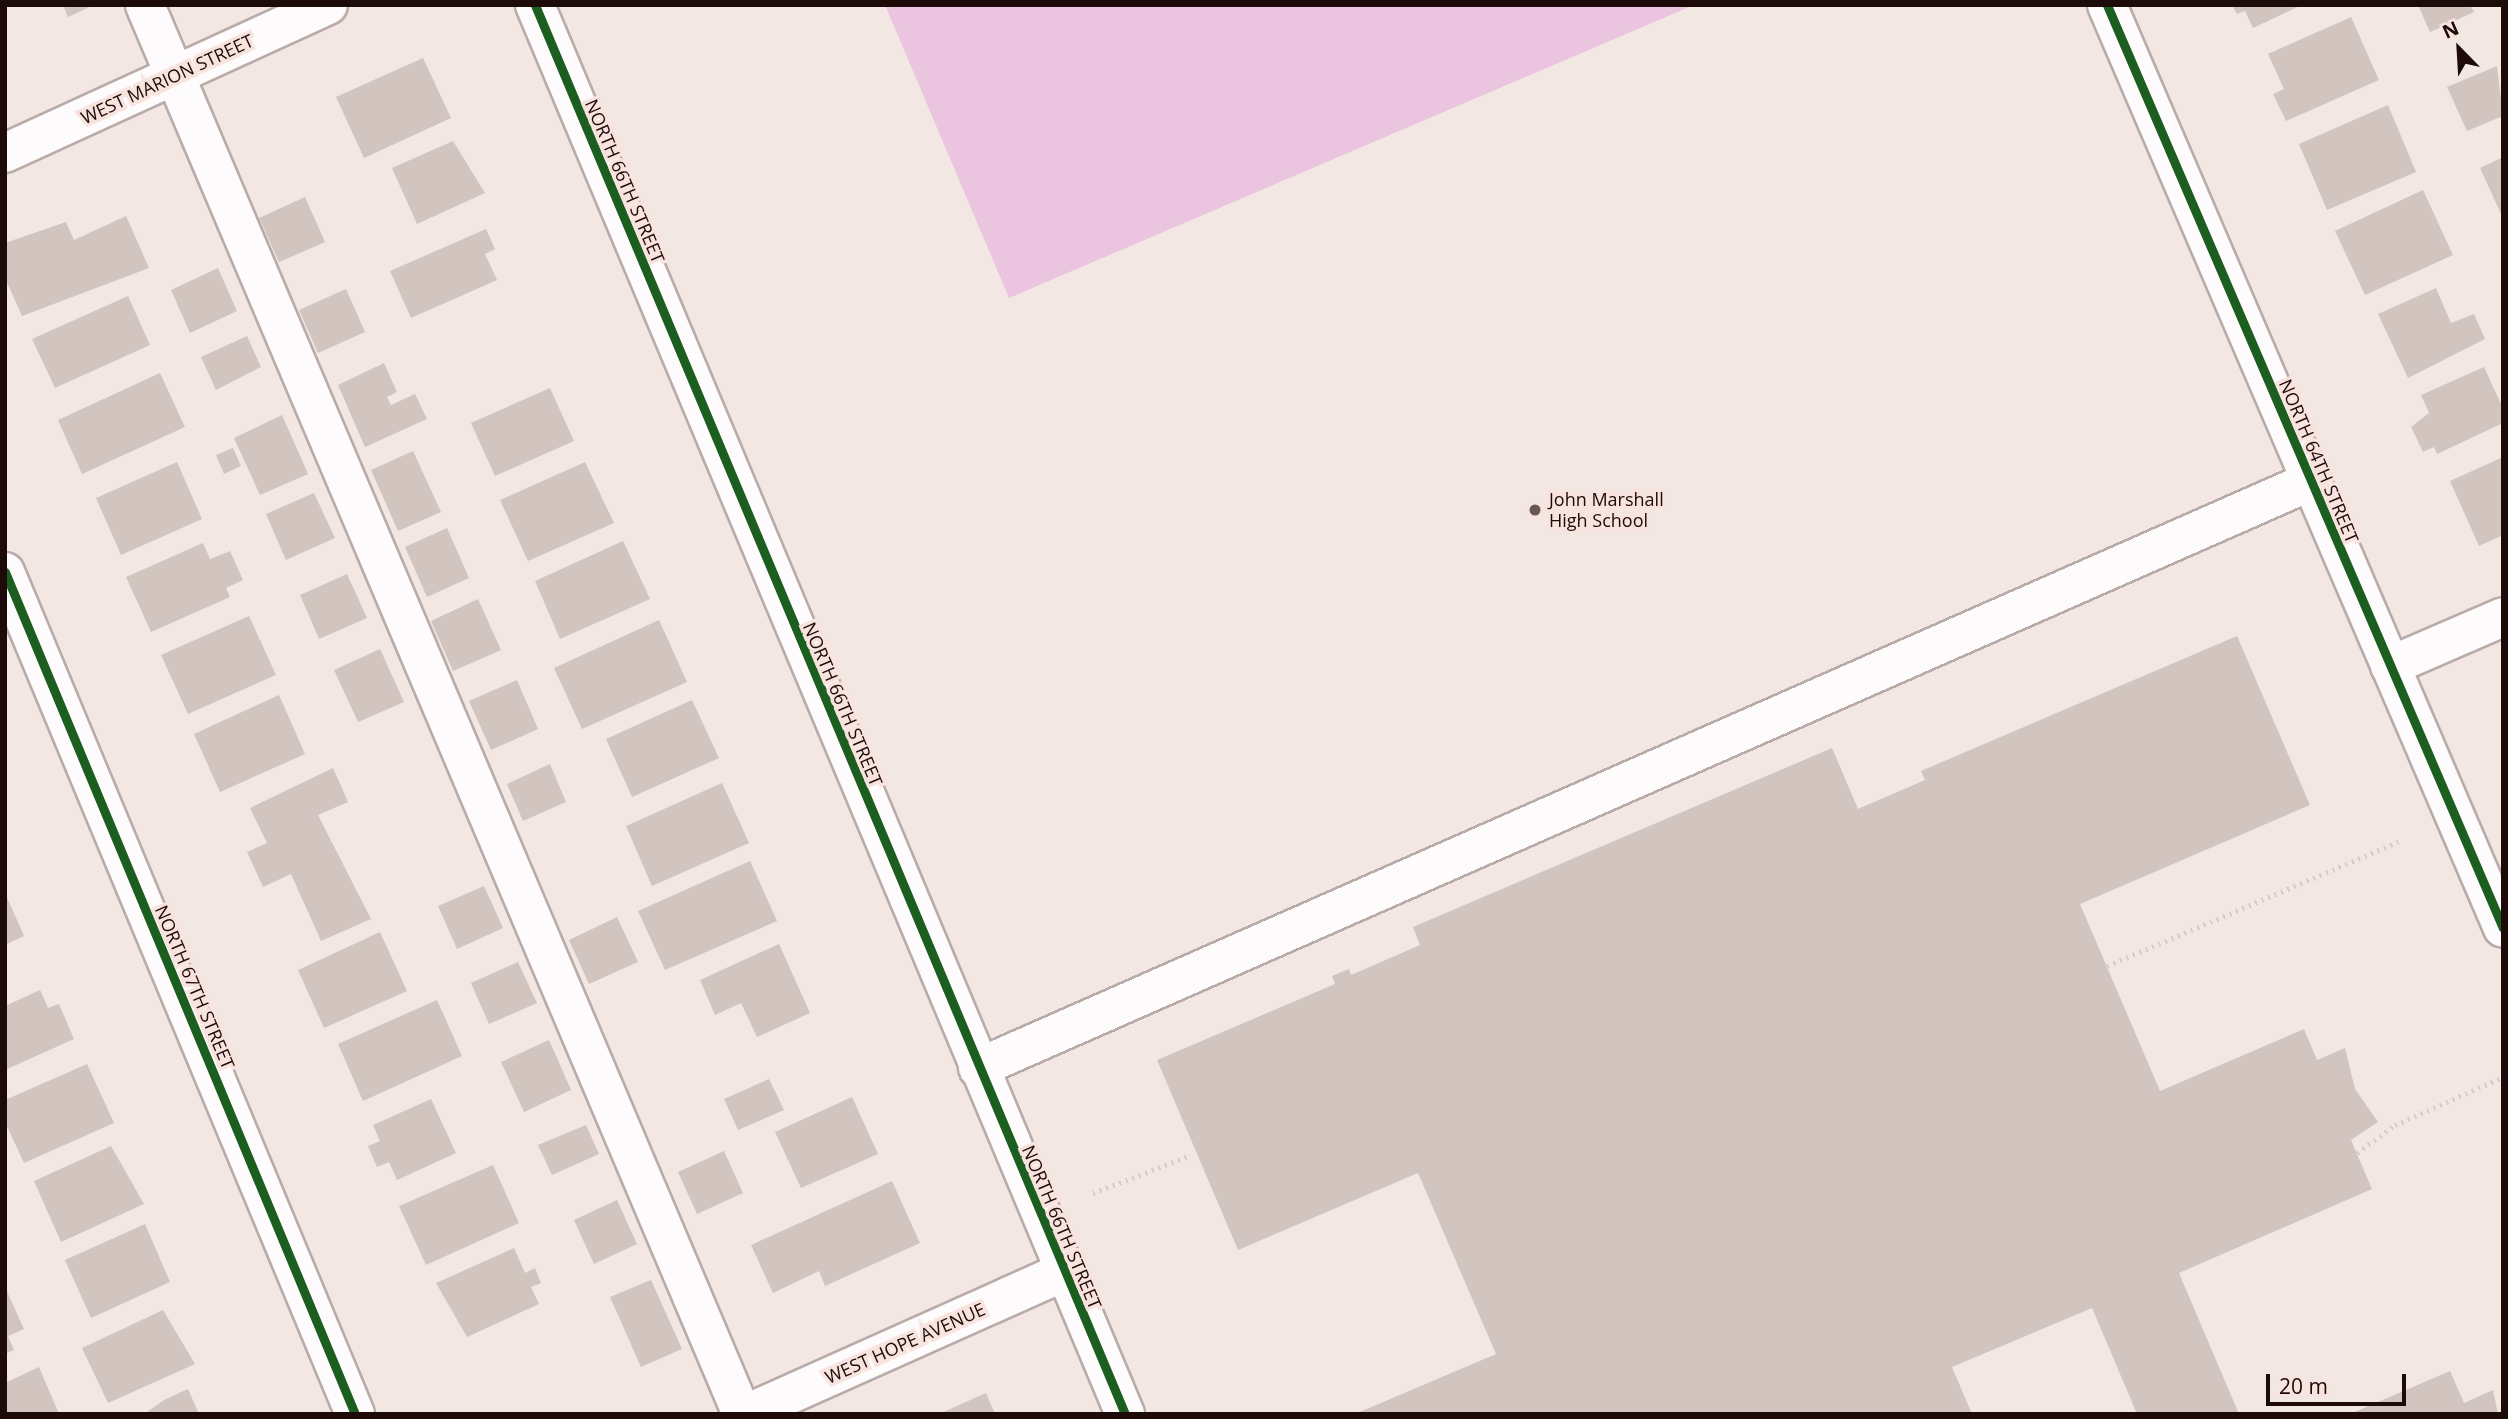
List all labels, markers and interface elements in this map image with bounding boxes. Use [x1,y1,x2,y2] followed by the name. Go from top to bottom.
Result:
[2424,14,2494,84] north arrow
[2438,15,2463,45] text: N
[77,30,257,128] street label: WEST MARION STREET
[581,96,669,266] street label: NORTH 66TH STREET
[2275,376,2363,546] street label: NORTH 64TH STREET
[1549,489,1664,532] place label: John Marshall High School
[1527,502,1543,518] marker: John Marshall High School
[799,619,887,789] street label: NORTH 66TH STREET
[151,902,239,1072] street label: NORTH 67TH STREET
[1018,1142,1106,1312] street label: NORTH 66TH STREET
[822,1298,988,1388] street label: WEST HOPE AVENUE
[2270,1360,2410,1404] scale bar
[2279,1372,2328,1400] text: 20 m

